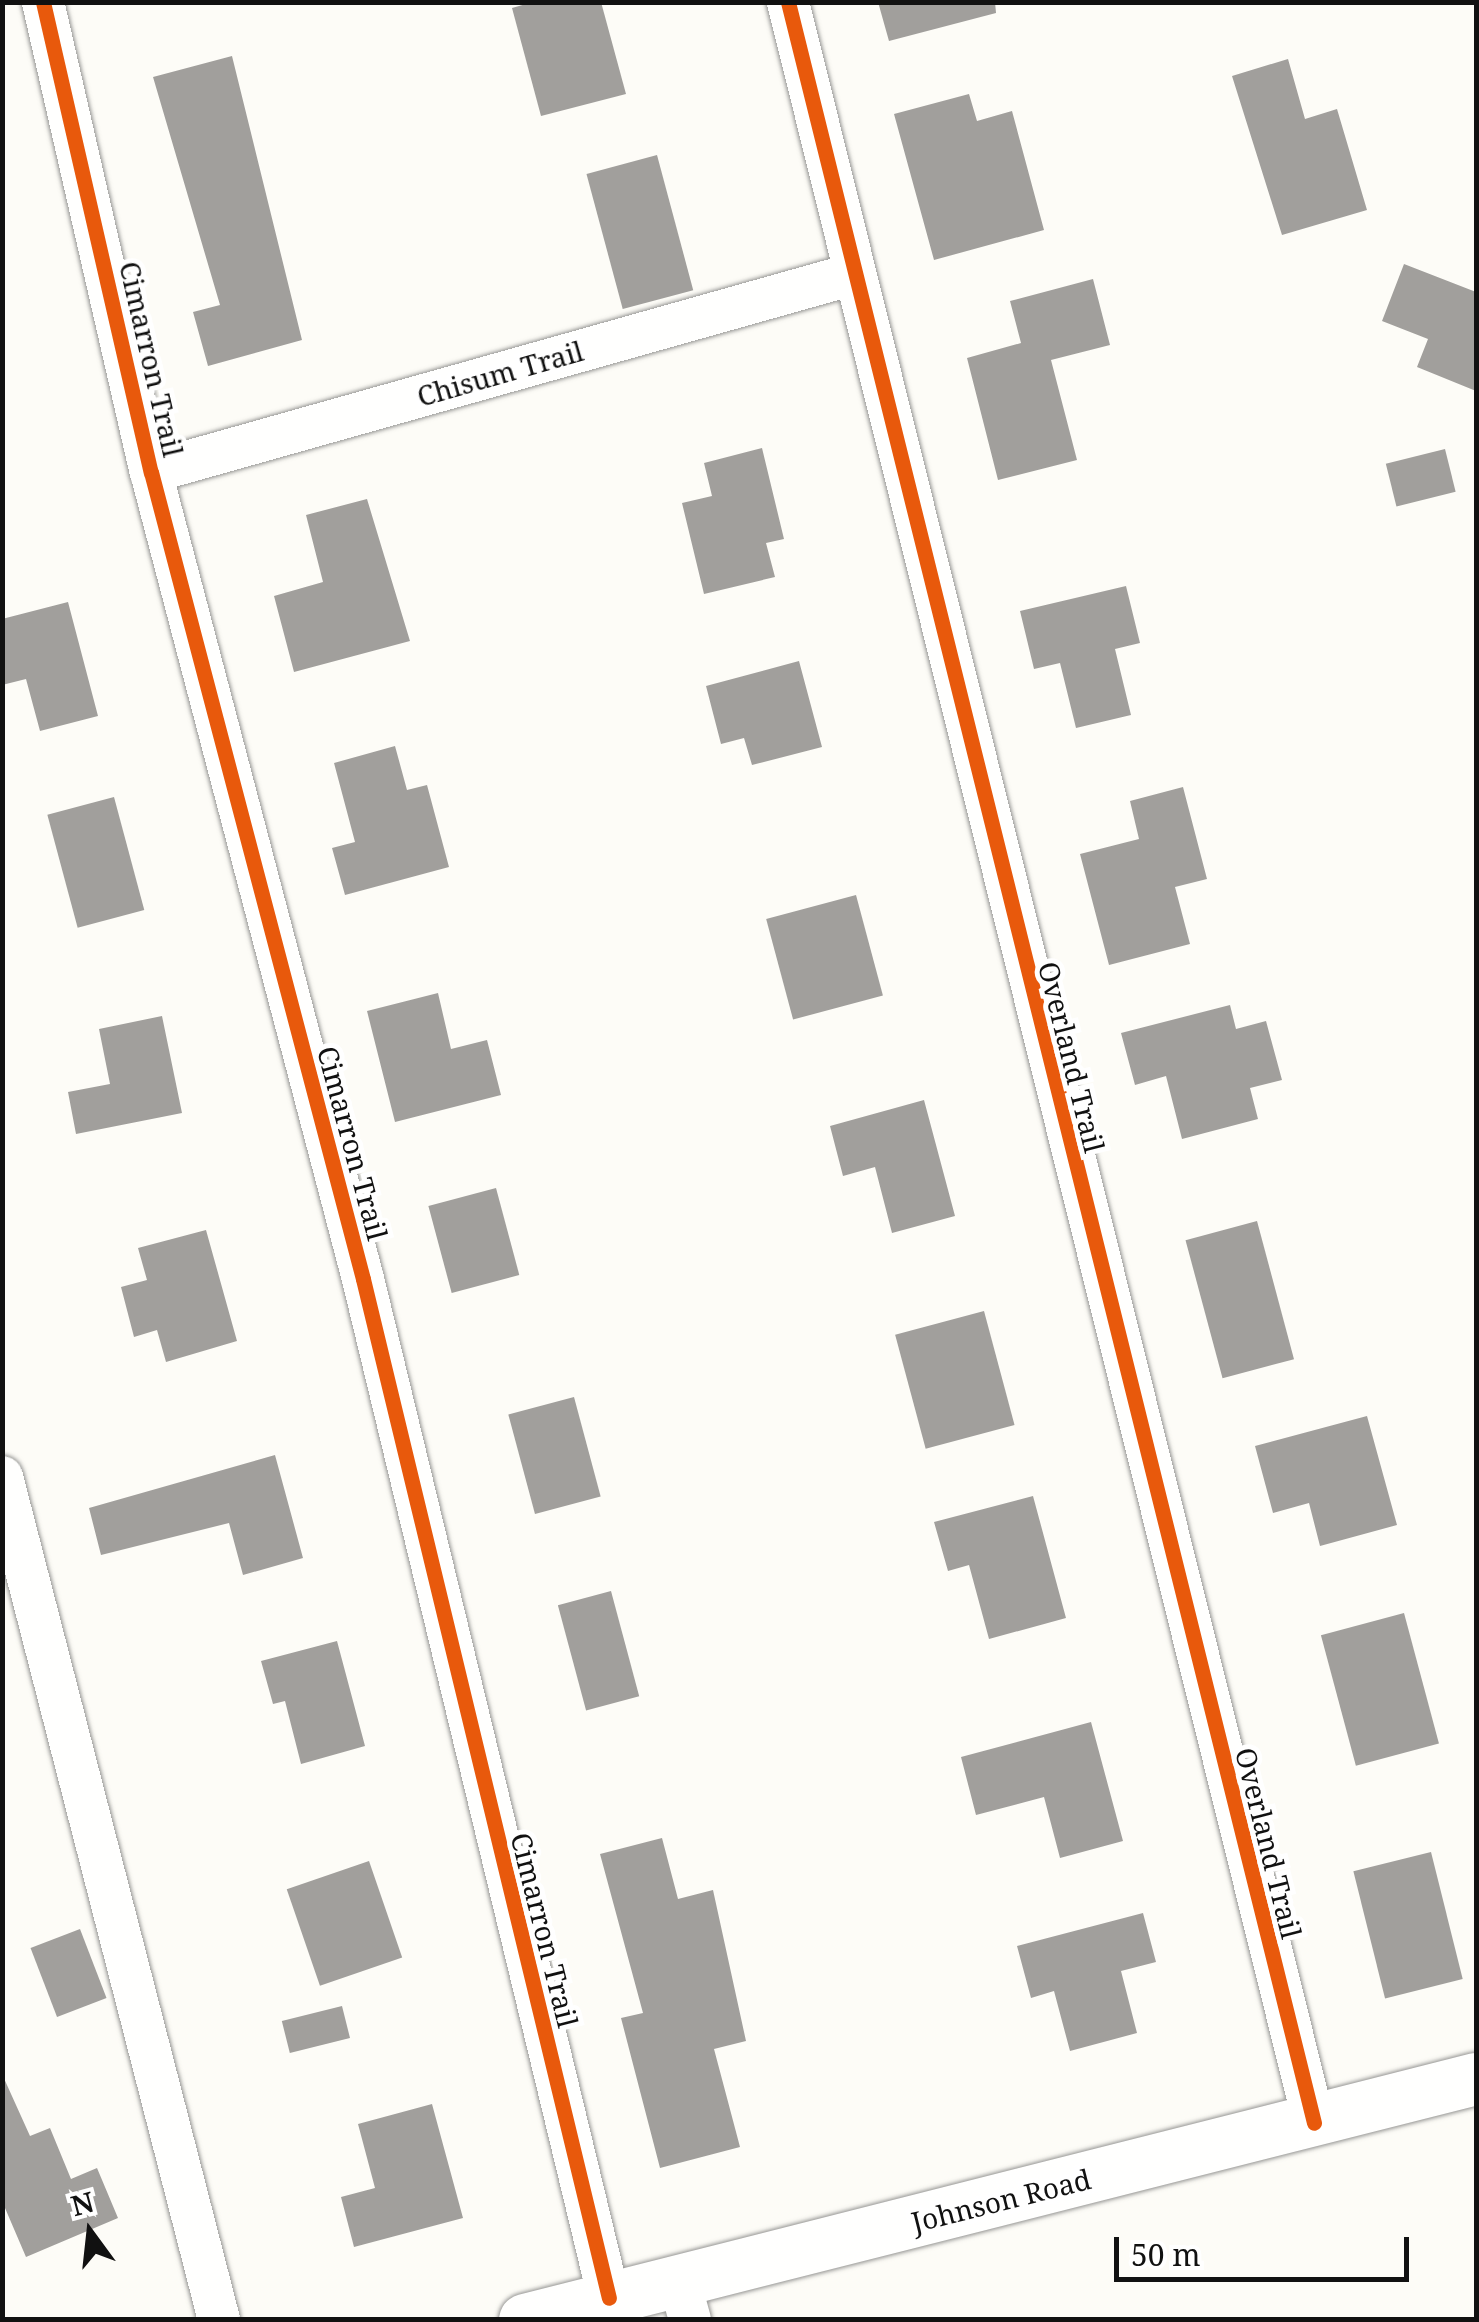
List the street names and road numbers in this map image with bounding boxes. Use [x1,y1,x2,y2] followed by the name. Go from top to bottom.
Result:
[113,258,191,460] street label: Cimarron Trail
[413,333,587,413] street label: Chisum Trail
[1032,958,1112,1156] street label: Overland Trail
[311,1042,395,1244] street label: Cimarron Trail
[1229,1744,1309,1942] street label: Overland Trail
[505,1829,585,2031] street label: Cimarron Trail
[908,2161,1094,2239] street label: Johnson Road

